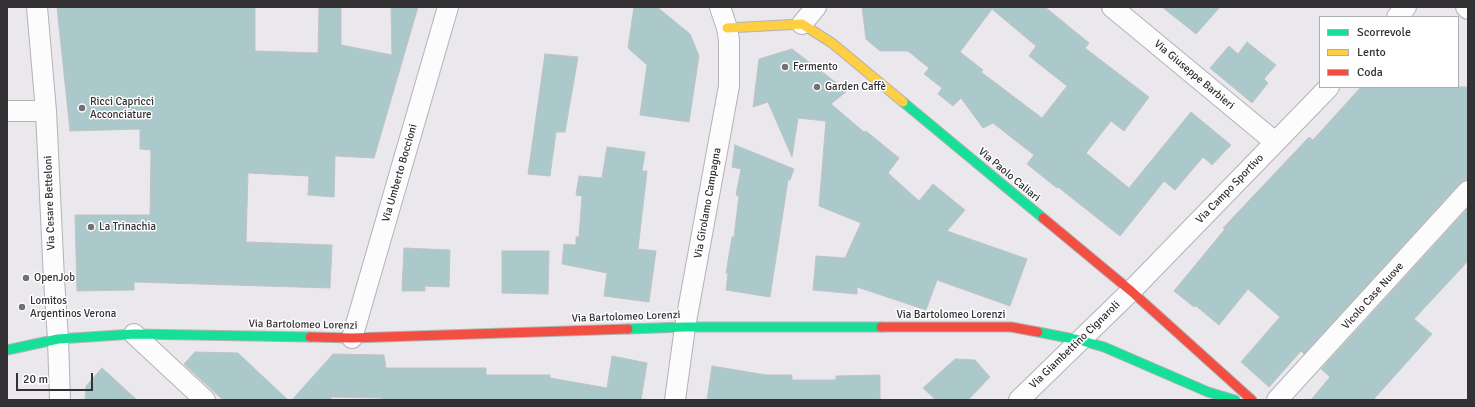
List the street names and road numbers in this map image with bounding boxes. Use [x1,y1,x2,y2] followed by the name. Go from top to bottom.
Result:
[1151,37,1237,113] street label: Via Giuseppe Barbieri
[380,122,420,224] street label: Via Umberto Boccioni
[975,145,1043,205] street label: Via Paolo Caliari
[692,147,724,259] street label: Via Girolamo Campagna
[1193,152,1267,226] street label: Via Campo Sportivo
[42,155,58,251] street label: Via Cesare Betteloni
[1339,260,1407,332] street label: Vicolo Case Nuove
[1027,298,1123,392] street label: Via Giambettino Cignaroli
[897,308,1005,322] street label: Via Bartolomeo Lorenzi
[571,309,681,325] street label: Via Bartolomeo Lorenzi
[248,317,358,333] street label: Via Bartolomeo Lorenzi

